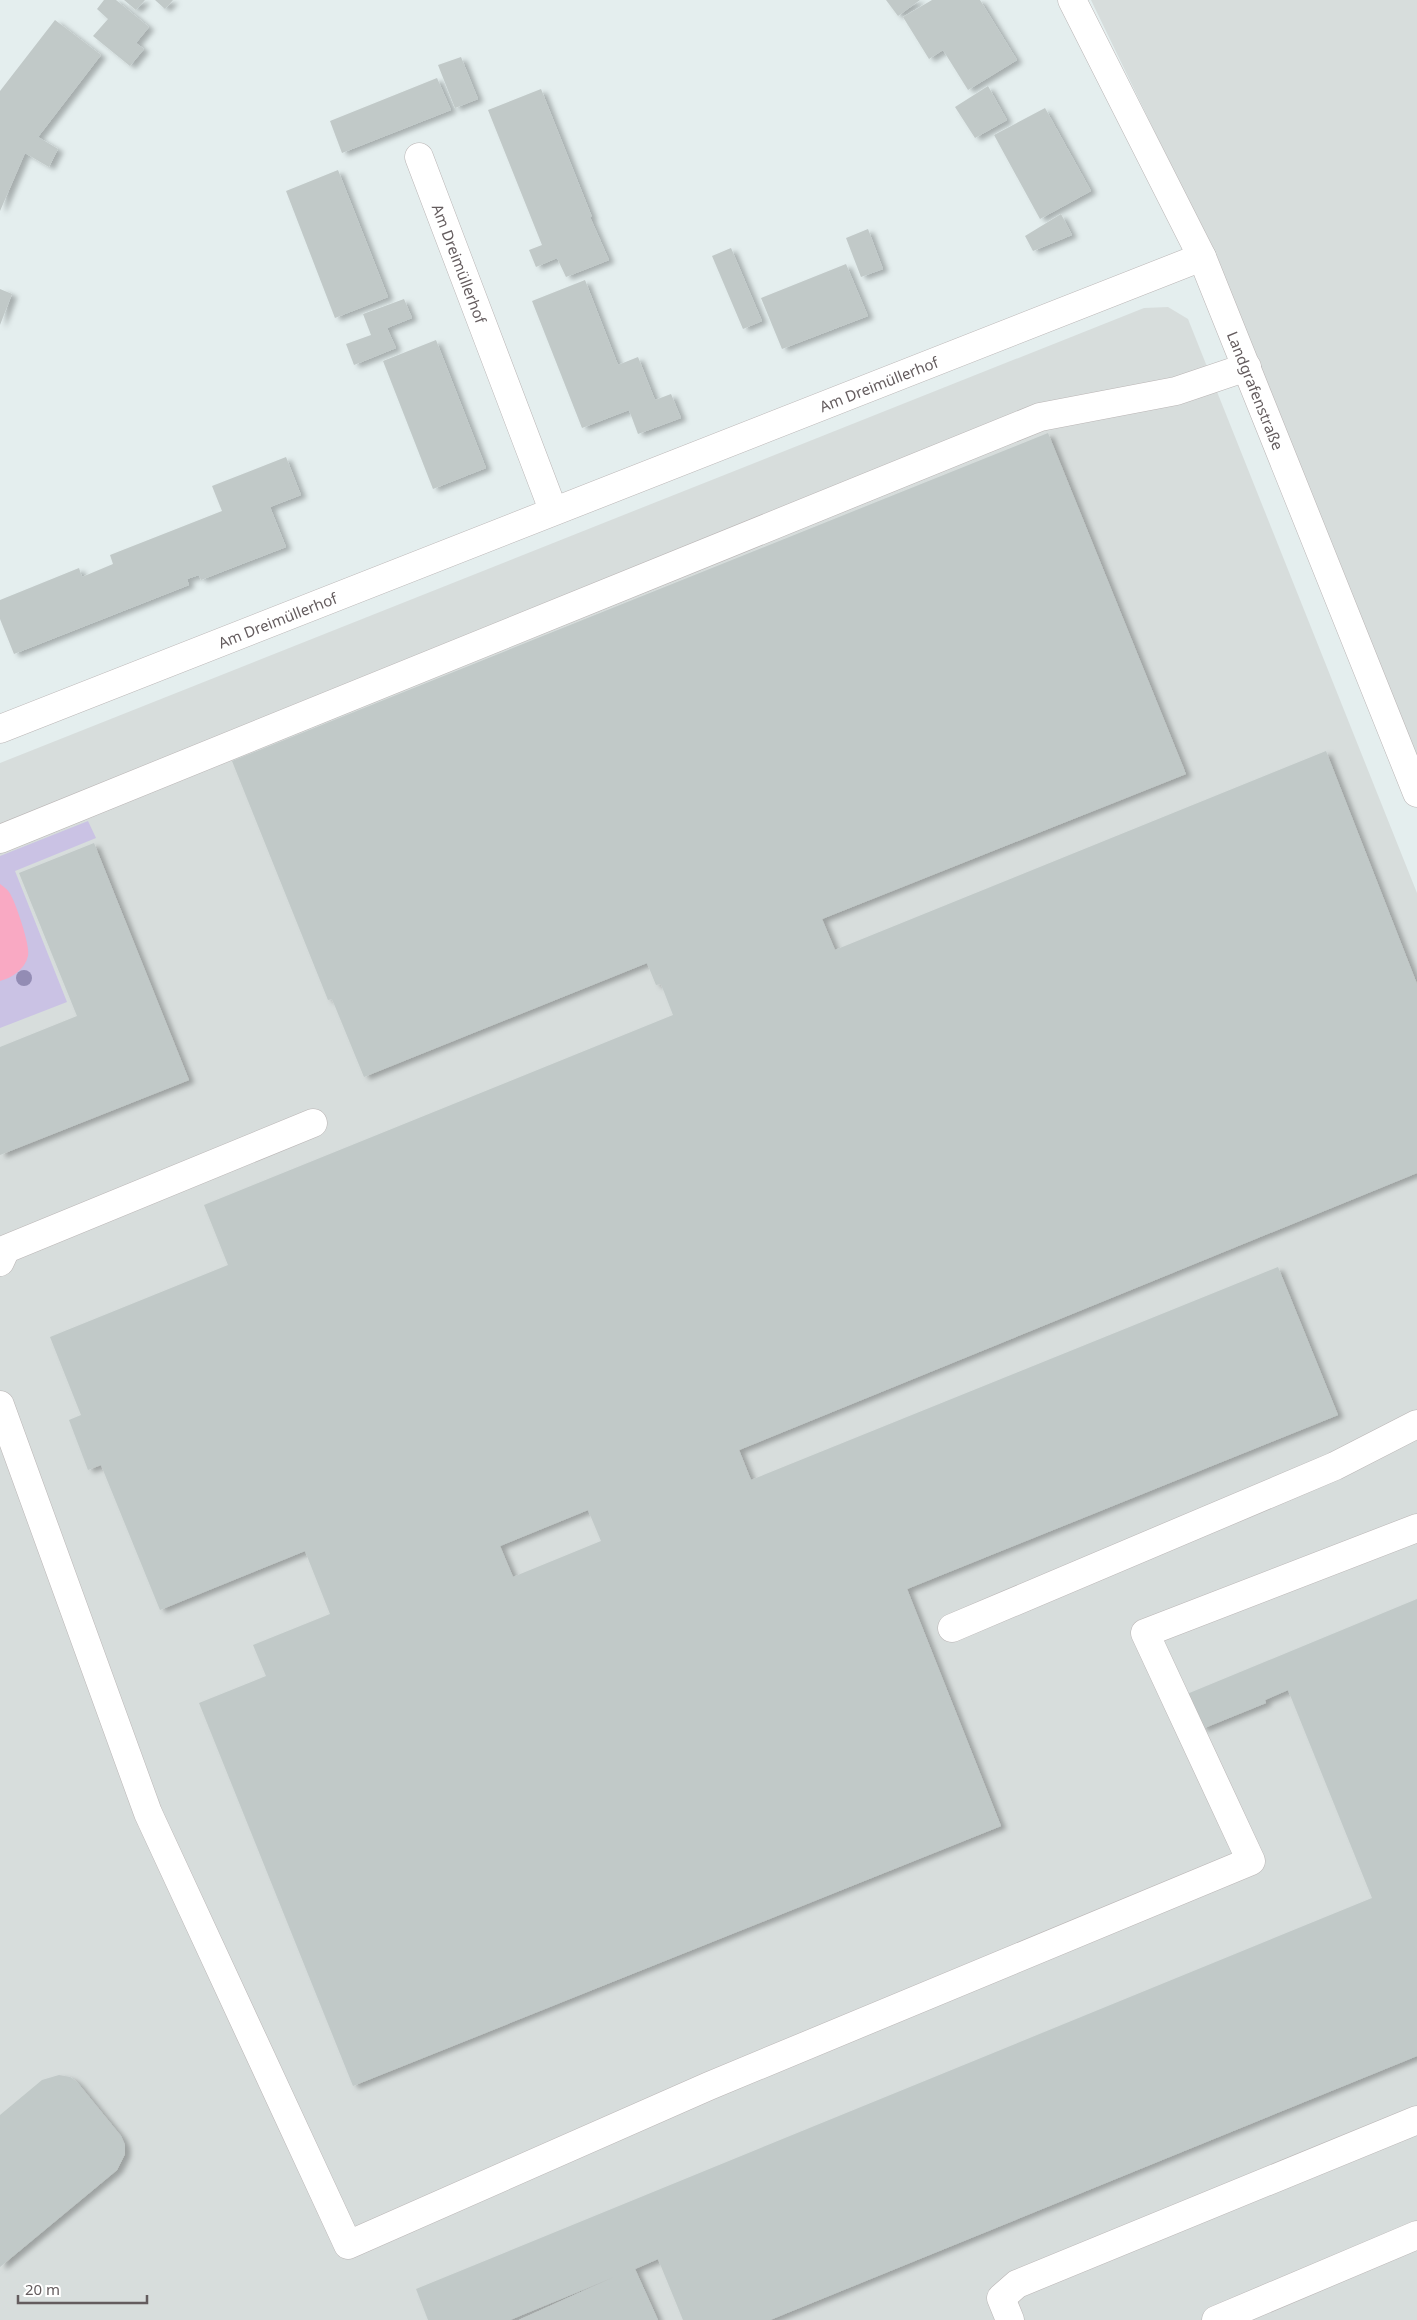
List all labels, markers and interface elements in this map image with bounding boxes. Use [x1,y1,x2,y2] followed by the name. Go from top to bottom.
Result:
[428,201,491,327] street label: Am Dreimüllerhof
[1223,328,1288,453] street label: Landgrafenstraße
[816,351,942,416] street label: Am Dreimüllerhof
[215,587,340,652] street label: Am Dreimüllerhof
[18,2272,146,2304] scale bar
[25,2279,60,2299] text: 20 m

